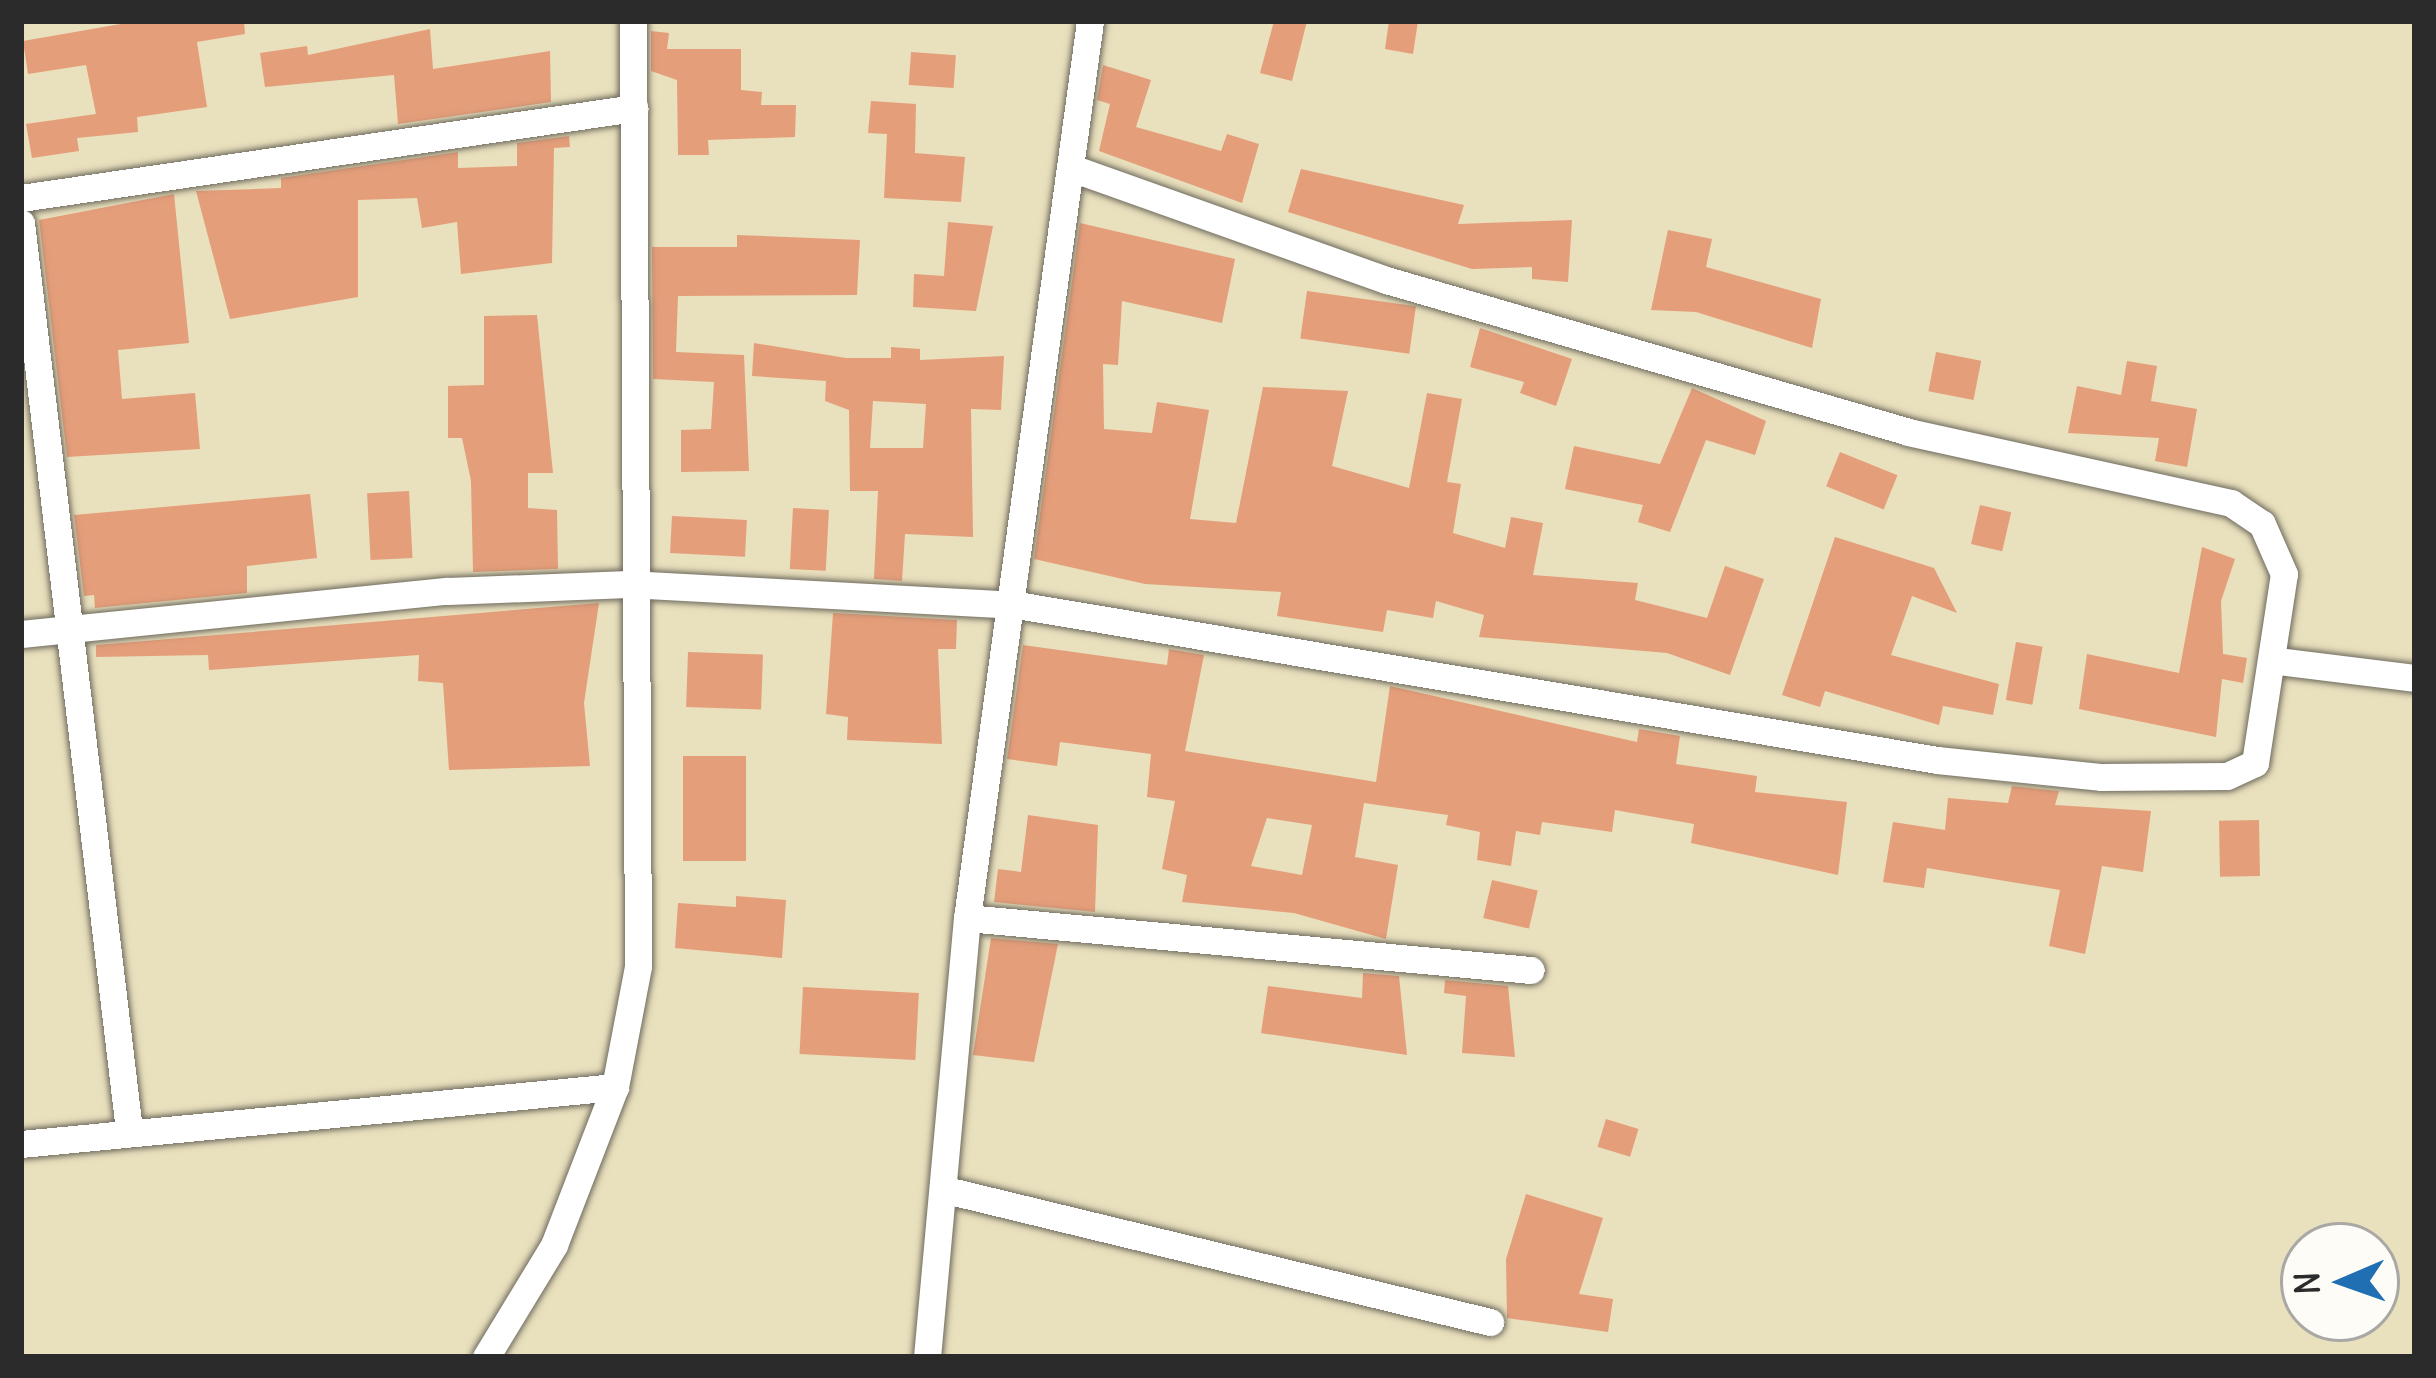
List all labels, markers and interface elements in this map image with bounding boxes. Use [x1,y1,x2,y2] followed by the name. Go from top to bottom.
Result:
[2280,1222,2400,1342] north arrow
[2286,1271,2328,1295] text: N

